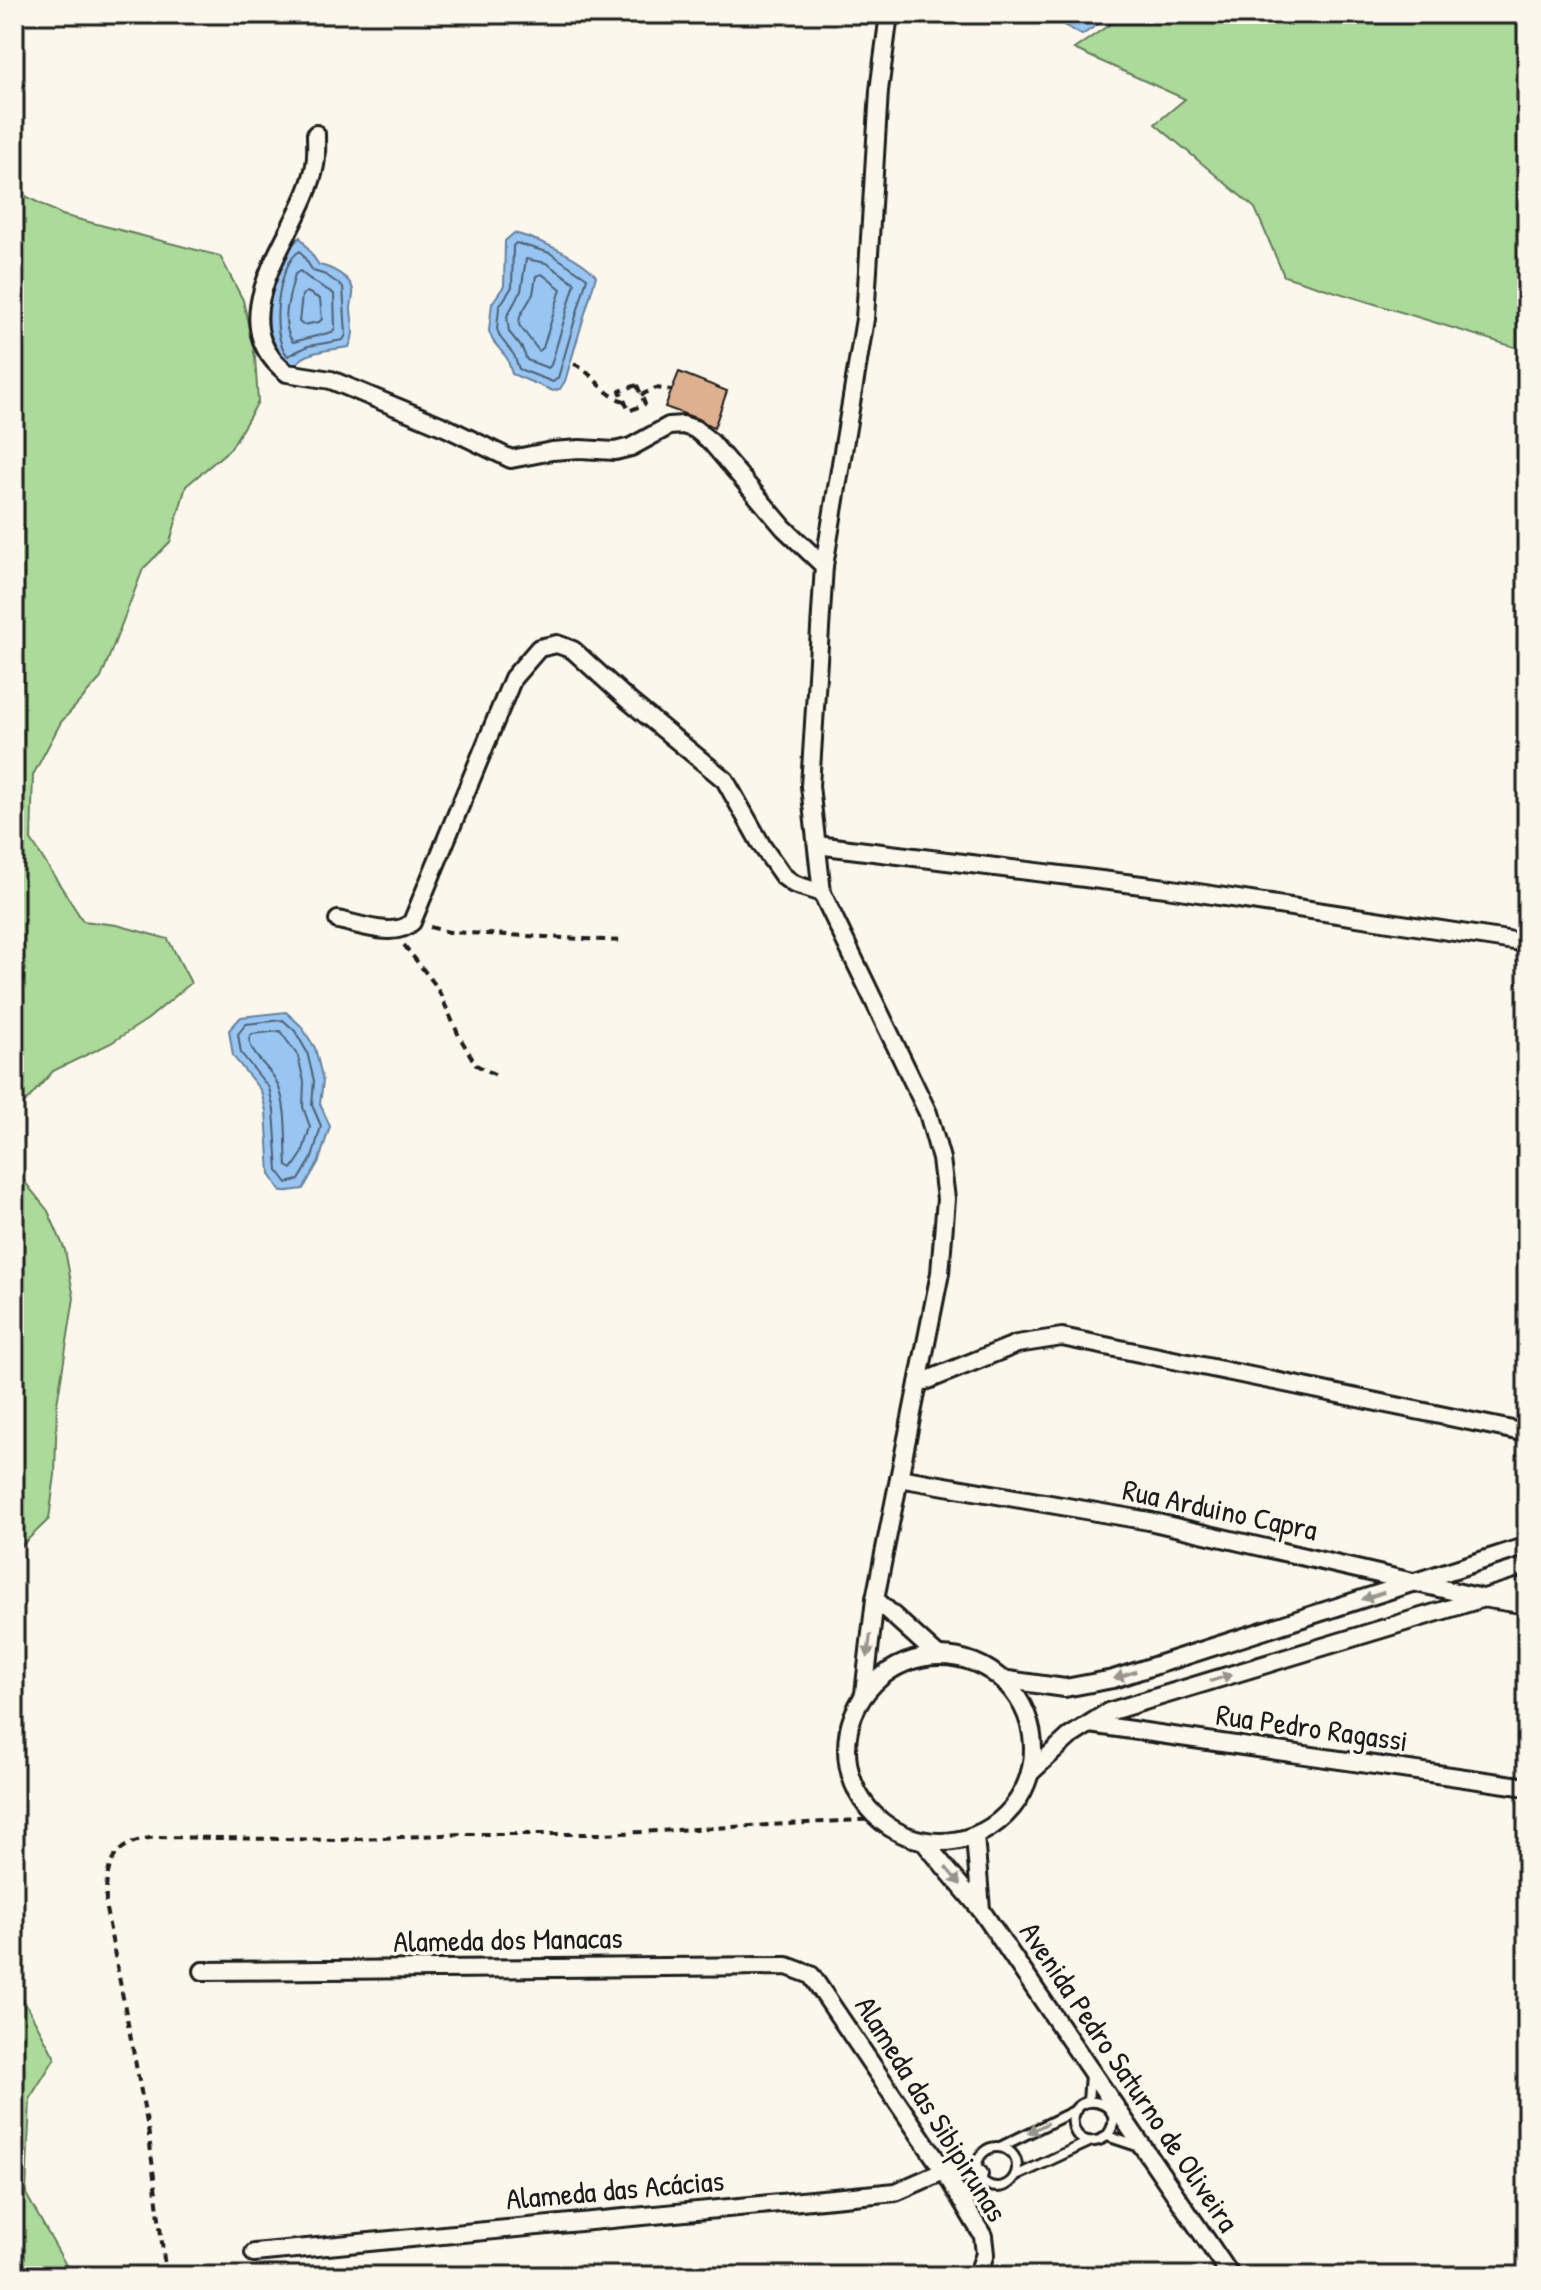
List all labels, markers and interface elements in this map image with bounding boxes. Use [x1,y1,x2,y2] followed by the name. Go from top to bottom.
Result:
[1119,1469,1321,1549] street label: Rua Arduino Capra
[1361,1590,1385,1603] one-way arrow
[863,1634,876,1659] one-way arrow
[1113,1670,1137,1682] one-way arrow
[1210,1671,1234,1683] one-way arrow
[1214,1694,1411,1760] street label: Rua Pedro Ragassi
[944,1866,961,1886] one-way arrow
[1011,1914,1249,2239] street label: Avenida Pedro Saturno de Oliveira
[393,1917,623,1961] street label: Alameda dos Manacas
[846,1988,1017,2229] street label: Alameda das Sibipirunas
[1026,2121,1050,2135] one-way arrow
[504,2160,726,2218] street label: Alameda das Acácias

